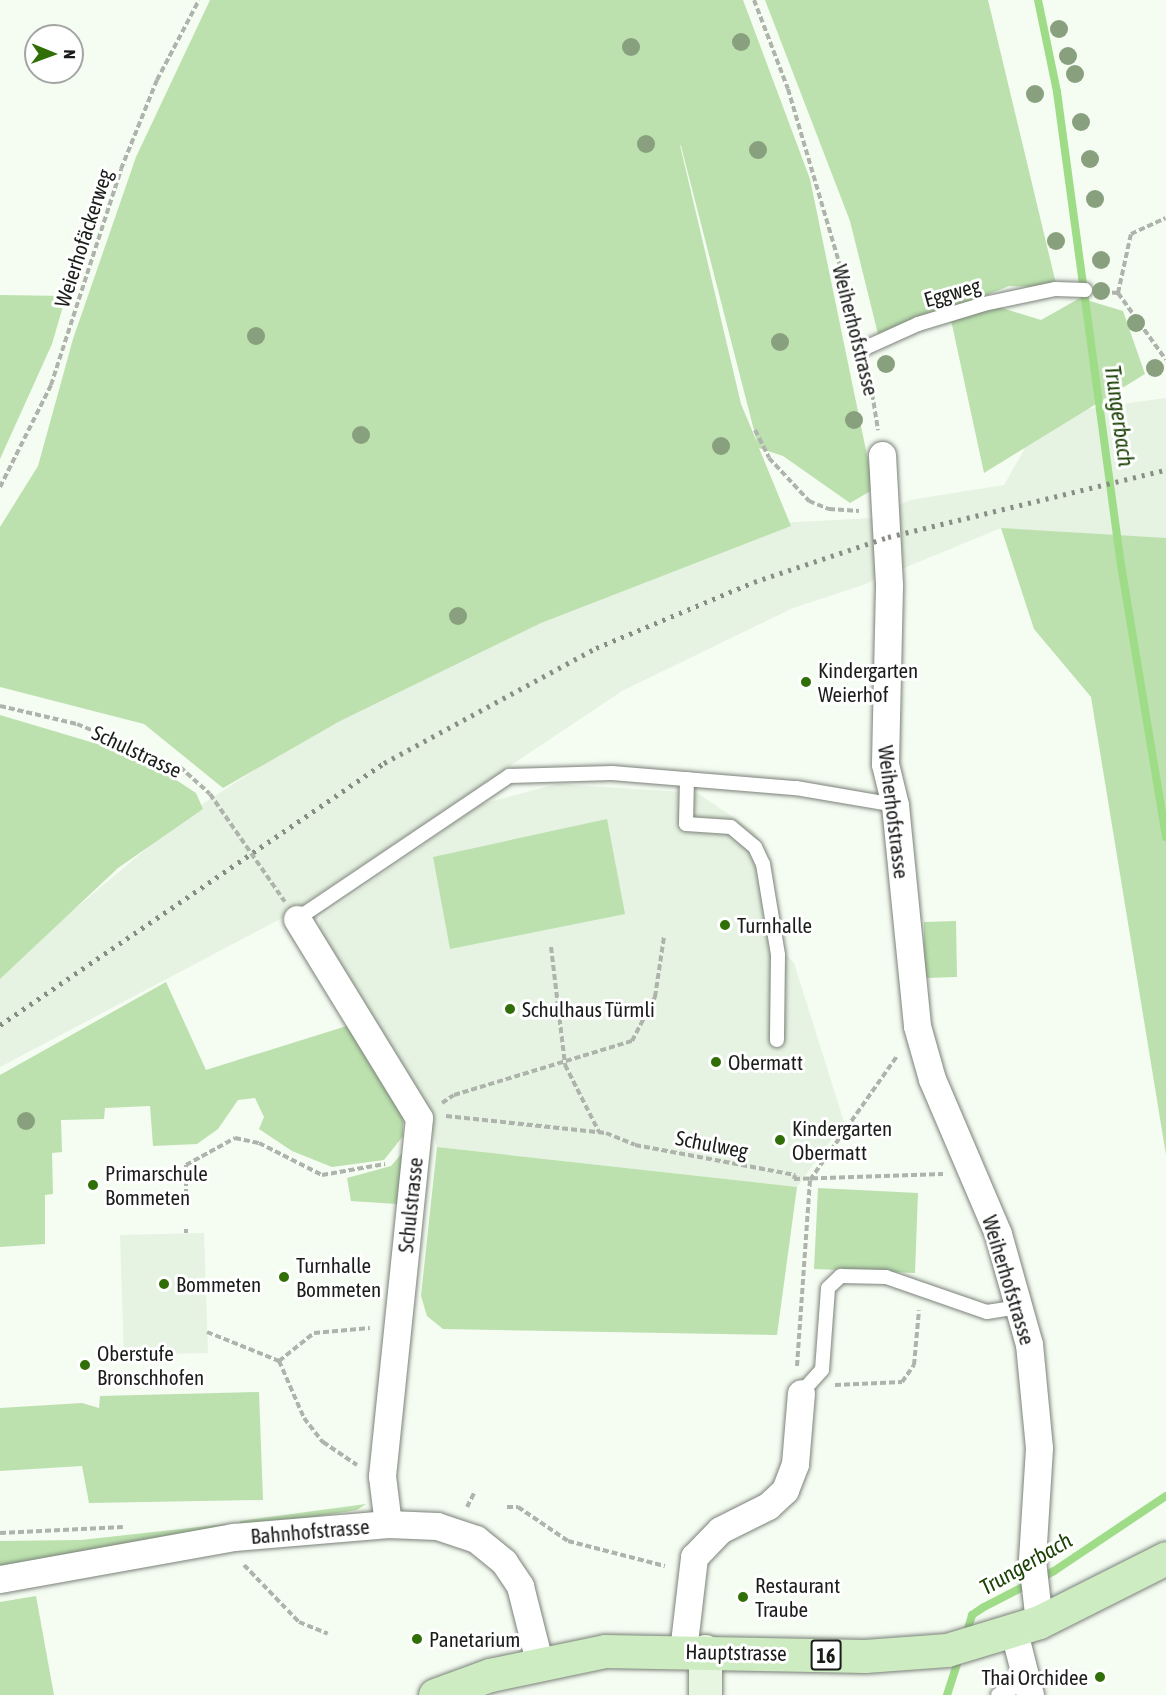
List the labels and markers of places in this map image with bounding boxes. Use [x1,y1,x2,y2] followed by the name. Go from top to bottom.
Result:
[818,657,918,707] place label: Kindergarten Weierhof
[799,675,813,689] marker: Kindergarten Weierhof
[737,912,812,938] place label: Turnhalle
[718,918,732,932] marker: Turnhalle
[522,996,655,1022] place label: Schulhaus Türmli
[503,1002,517,1016] marker: Schulhaus Türmli
[728,1049,803,1075] place label: Obermatt
[709,1055,723,1069] marker: Obermatt
[792,1115,892,1165] place label: Kindergarten Obermatt
[773,1133,787,1147] marker: Kindergarten Obermatt
[105,1160,208,1210] place label: Primarschule Bommeten
[86,1178,100,1192] marker: Primarschule Bommeten
[296,1252,381,1302] place label: Turnhalle Bommeten
[277,1270,291,1284] marker: Turnhalle Bommeten
[176,1271,261,1297] place label: Bommeten
[157,1277,171,1291] marker: Bommeten
[97,1340,204,1390] place label: Oberstufe Bronschhofen
[78,1358,92,1372] marker: Oberstufe Bronschhofen
[755,1572,840,1622] place label: Restaurant Traube
[736,1590,750,1604] marker: Restaurant Traube
[429,1626,520,1652] place label: Panetarium
[410,1632,424,1646] marker: Panetarium
[981,1664,1088,1690] place label: Thai Orchidee
[1093,1670,1107,1684] marker: Thai Orchidee

